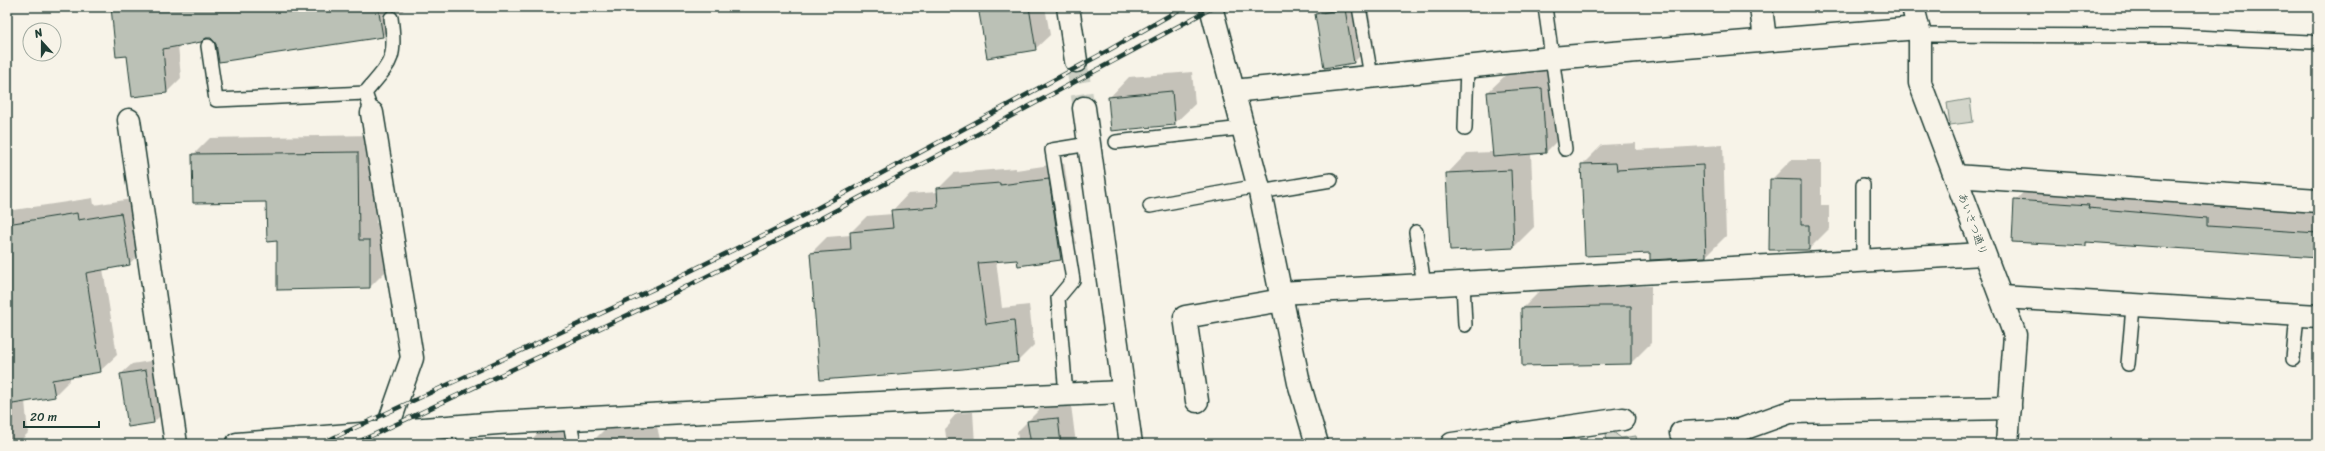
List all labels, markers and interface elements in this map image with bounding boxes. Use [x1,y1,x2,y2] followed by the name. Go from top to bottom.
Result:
[22,22,62,62] north arrow
[31,23,46,44] text: N
[1952,190,1993,258] street label: あいさつ通り
[24,403,99,429] scale bar
[30,406,57,428] text: 20 m

